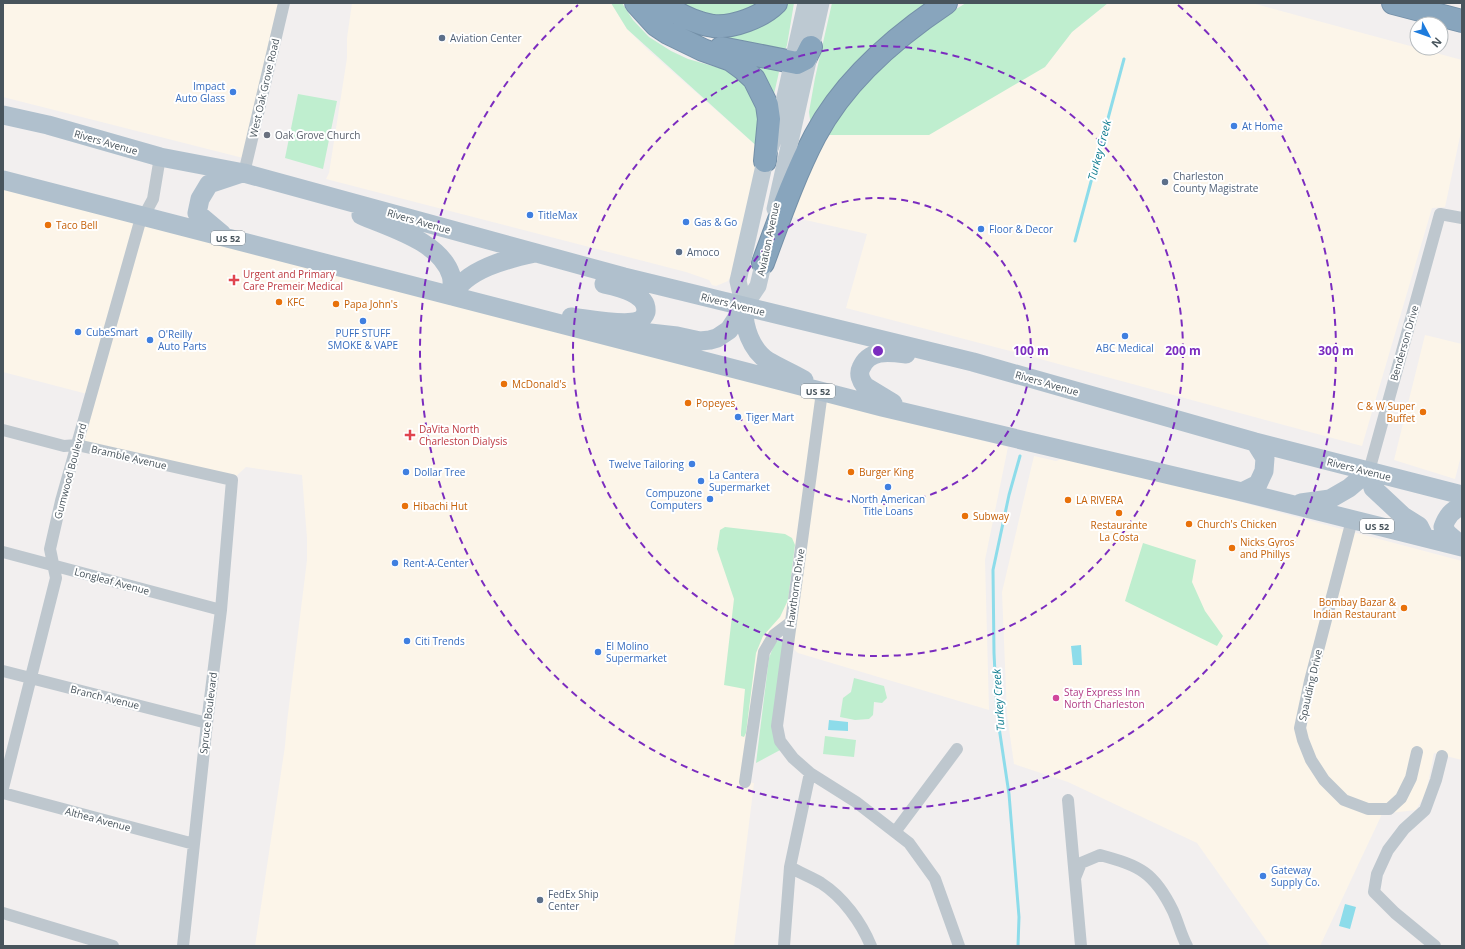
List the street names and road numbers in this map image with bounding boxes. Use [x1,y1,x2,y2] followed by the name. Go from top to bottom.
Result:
[246,37,282,139] street label: West Oak Grove Road
[73,126,140,158] street label: Rivers Avenue
[753,200,783,277] street label: Aviation Avenue
[386,205,453,237] street label: Rivers Avenue
[211,231,245,245] road number: US 52
[699,289,767,319] street label: Rivers Avenue
[1387,303,1422,382] street label: Benderson Drive
[1014,367,1081,399] street label: Rivers Avenue
[801,384,835,398] road number: US 52
[50,422,90,520] street label: Gumwood Boulevard
[90,442,168,473] street label: Bramble Avenue
[1325,454,1393,484] street label: Rivers Avenue
[1360,519,1394,533] road number: US 52
[783,547,808,628] street label: Hawthorne Drive
[73,564,151,598] street label: Longleaf Avenue
[1295,647,1325,722] street label: Spaulding Drive
[196,671,220,755] street label: Spruce Boulevard
[69,682,141,712] street label: Branch Avenue
[64,804,133,835] street label: Althea Avenue

